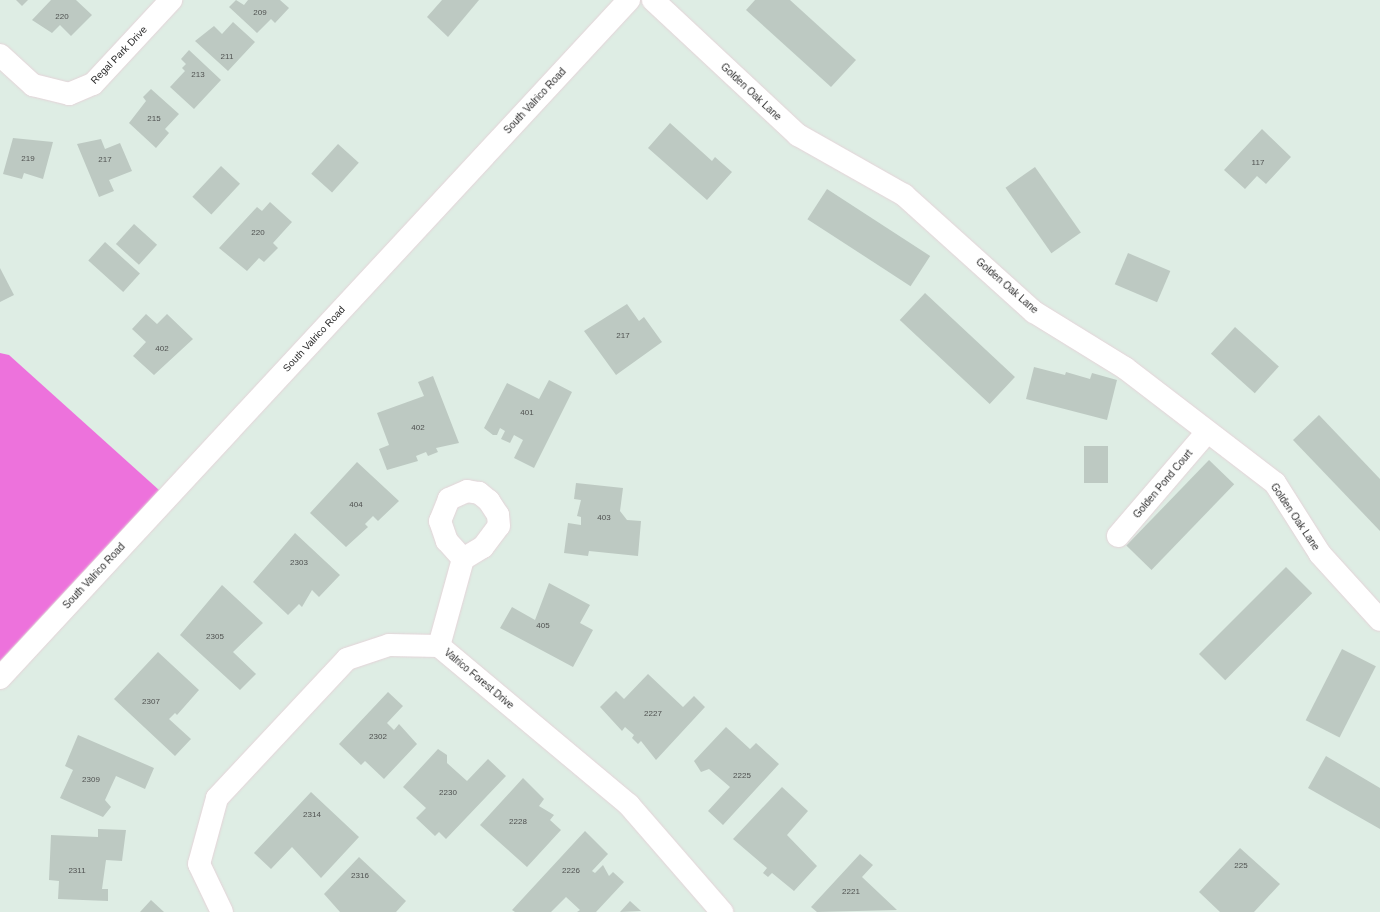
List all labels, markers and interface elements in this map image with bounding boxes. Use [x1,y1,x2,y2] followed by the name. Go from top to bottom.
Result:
[253,8,267,18] house number: 209
[55,12,69,22] house number: 220
[88,24,150,86] street label: Regal Park Drive
[221,52,233,62] house number: 211
[718,61,784,123] street label: Golden Oak Lane
[501,66,569,136] street label: South Valrico Road
[191,70,205,80] house number: 213
[147,114,161,124] house number: 215
[21,154,35,164] house number: 219
[98,155,112,165] house number: 217
[1252,158,1264,168] house number: 117
[251,228,265,238] house number: 220
[973,256,1041,316] street label: Golden Oak Lane
[280,304,348,374] street label: South Valrico Road
[616,331,630,341] house number: 217
[155,344,169,354] house number: 402
[520,408,534,418] house number: 401
[411,423,425,433] house number: 402
[1131,447,1195,521] street label: Golden Pond Court
[1268,481,1322,553] street label: Golden Oak Lane
[349,500,363,510] house number: 404
[597,513,611,523] house number: 403
[60,541,128,611] street label: South Valrico Road
[290,558,308,568] house number: 2303
[536,621,550,631] house number: 405
[206,632,224,642] house number: 2305
[442,646,516,712] street label: Valrico Forest Drive
[142,697,160,707] house number: 2307
[644,709,662,719] house number: 2227
[369,732,387,742] house number: 2302
[733,771,751,781] house number: 2225
[82,775,100,785] house number: 2309
[439,788,457,798] house number: 2230
[303,810,321,820] house number: 2314
[509,817,527,827] house number: 2228
[1234,861,1248,871] house number: 225
[68,866,86,876] house number: 2311
[562,866,580,876] house number: 2226
[351,871,369,881] house number: 2316
[842,887,860,897] house number: 2221

